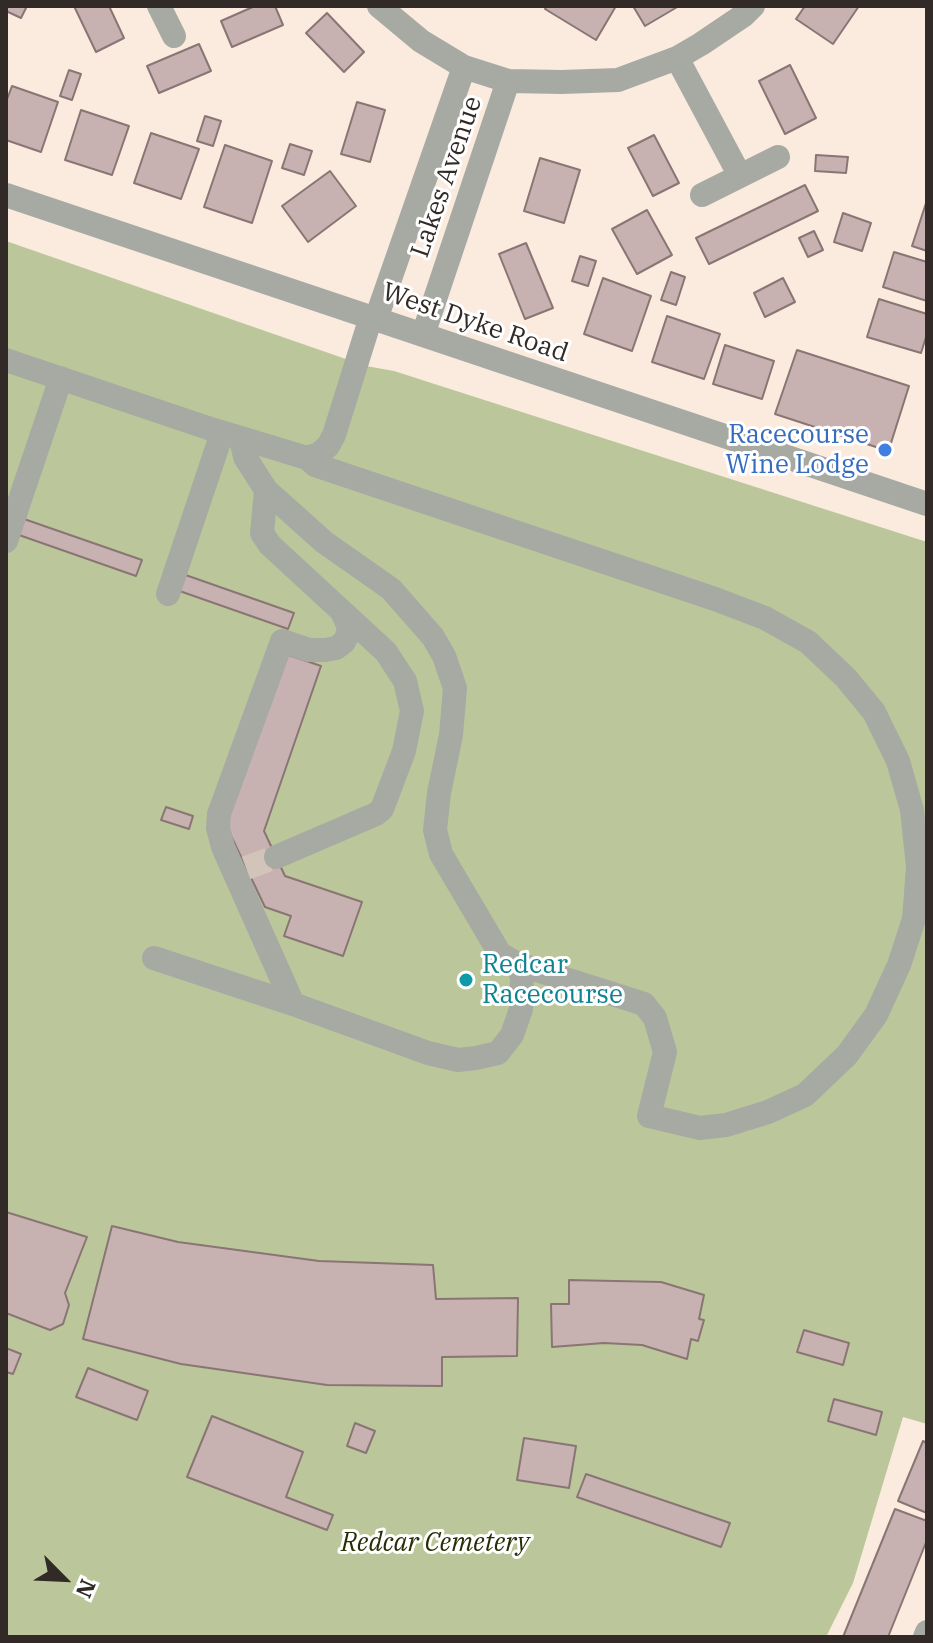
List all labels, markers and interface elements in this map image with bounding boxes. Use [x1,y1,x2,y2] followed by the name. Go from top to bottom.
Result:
[405,92,489,262] street label: Lakes Avenue
[378,277,572,369] street label: West Dyke Road
[725,419,869,480] place label: Racecourse Wine Lodge
[876,441,894,459] marker: Racecourse Wine Lodge
[482,949,623,1010] place label: Redcar Racecourse
[457,971,475,989] marker: Redcar Racecourse
[341,1527,529,1559] park label: Redcar Cemetery
[24,1539,104,1619] north arrow
[70,1575,103,1603] text: N

